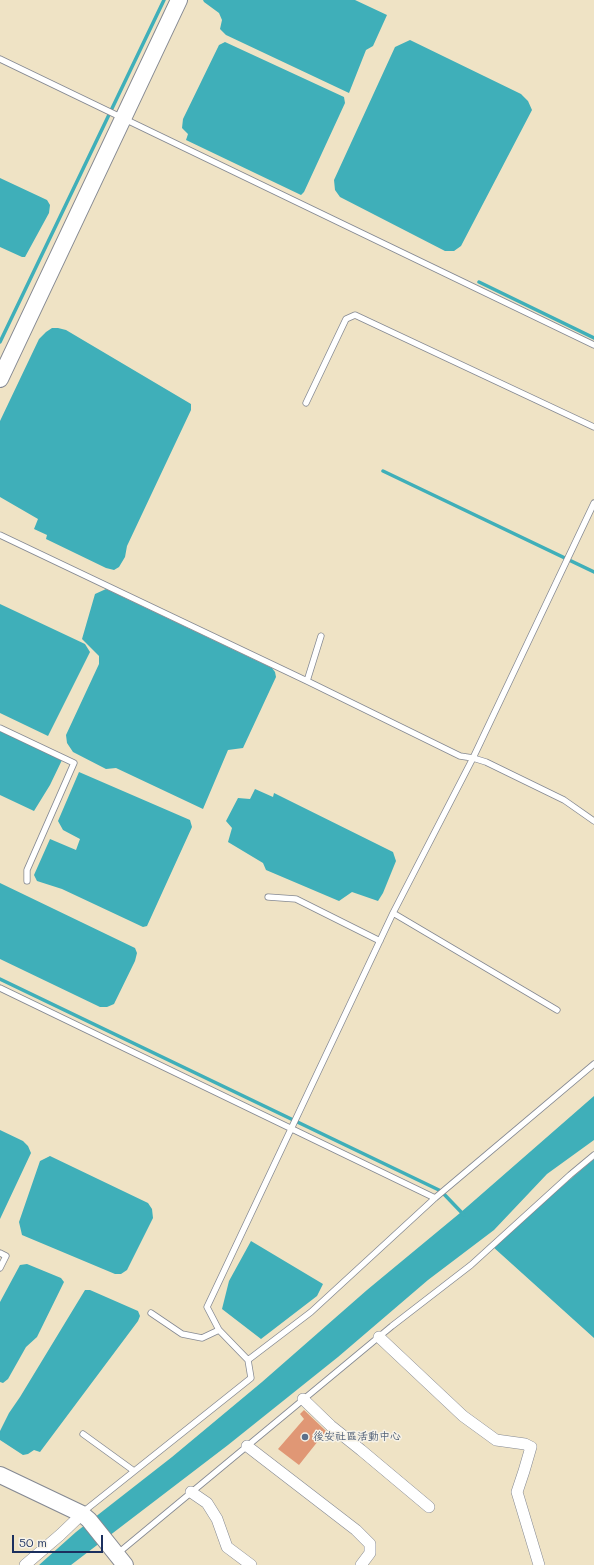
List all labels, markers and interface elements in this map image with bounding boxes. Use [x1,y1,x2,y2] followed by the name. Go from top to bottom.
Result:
[313,1430,401,1444] place label: 後安社區活動中心
[300,1432,310,1442] marker: 後安社區活動中心
[14,1527,105,1553] scale bar
[19,1534,47,1550] text: 50 m

